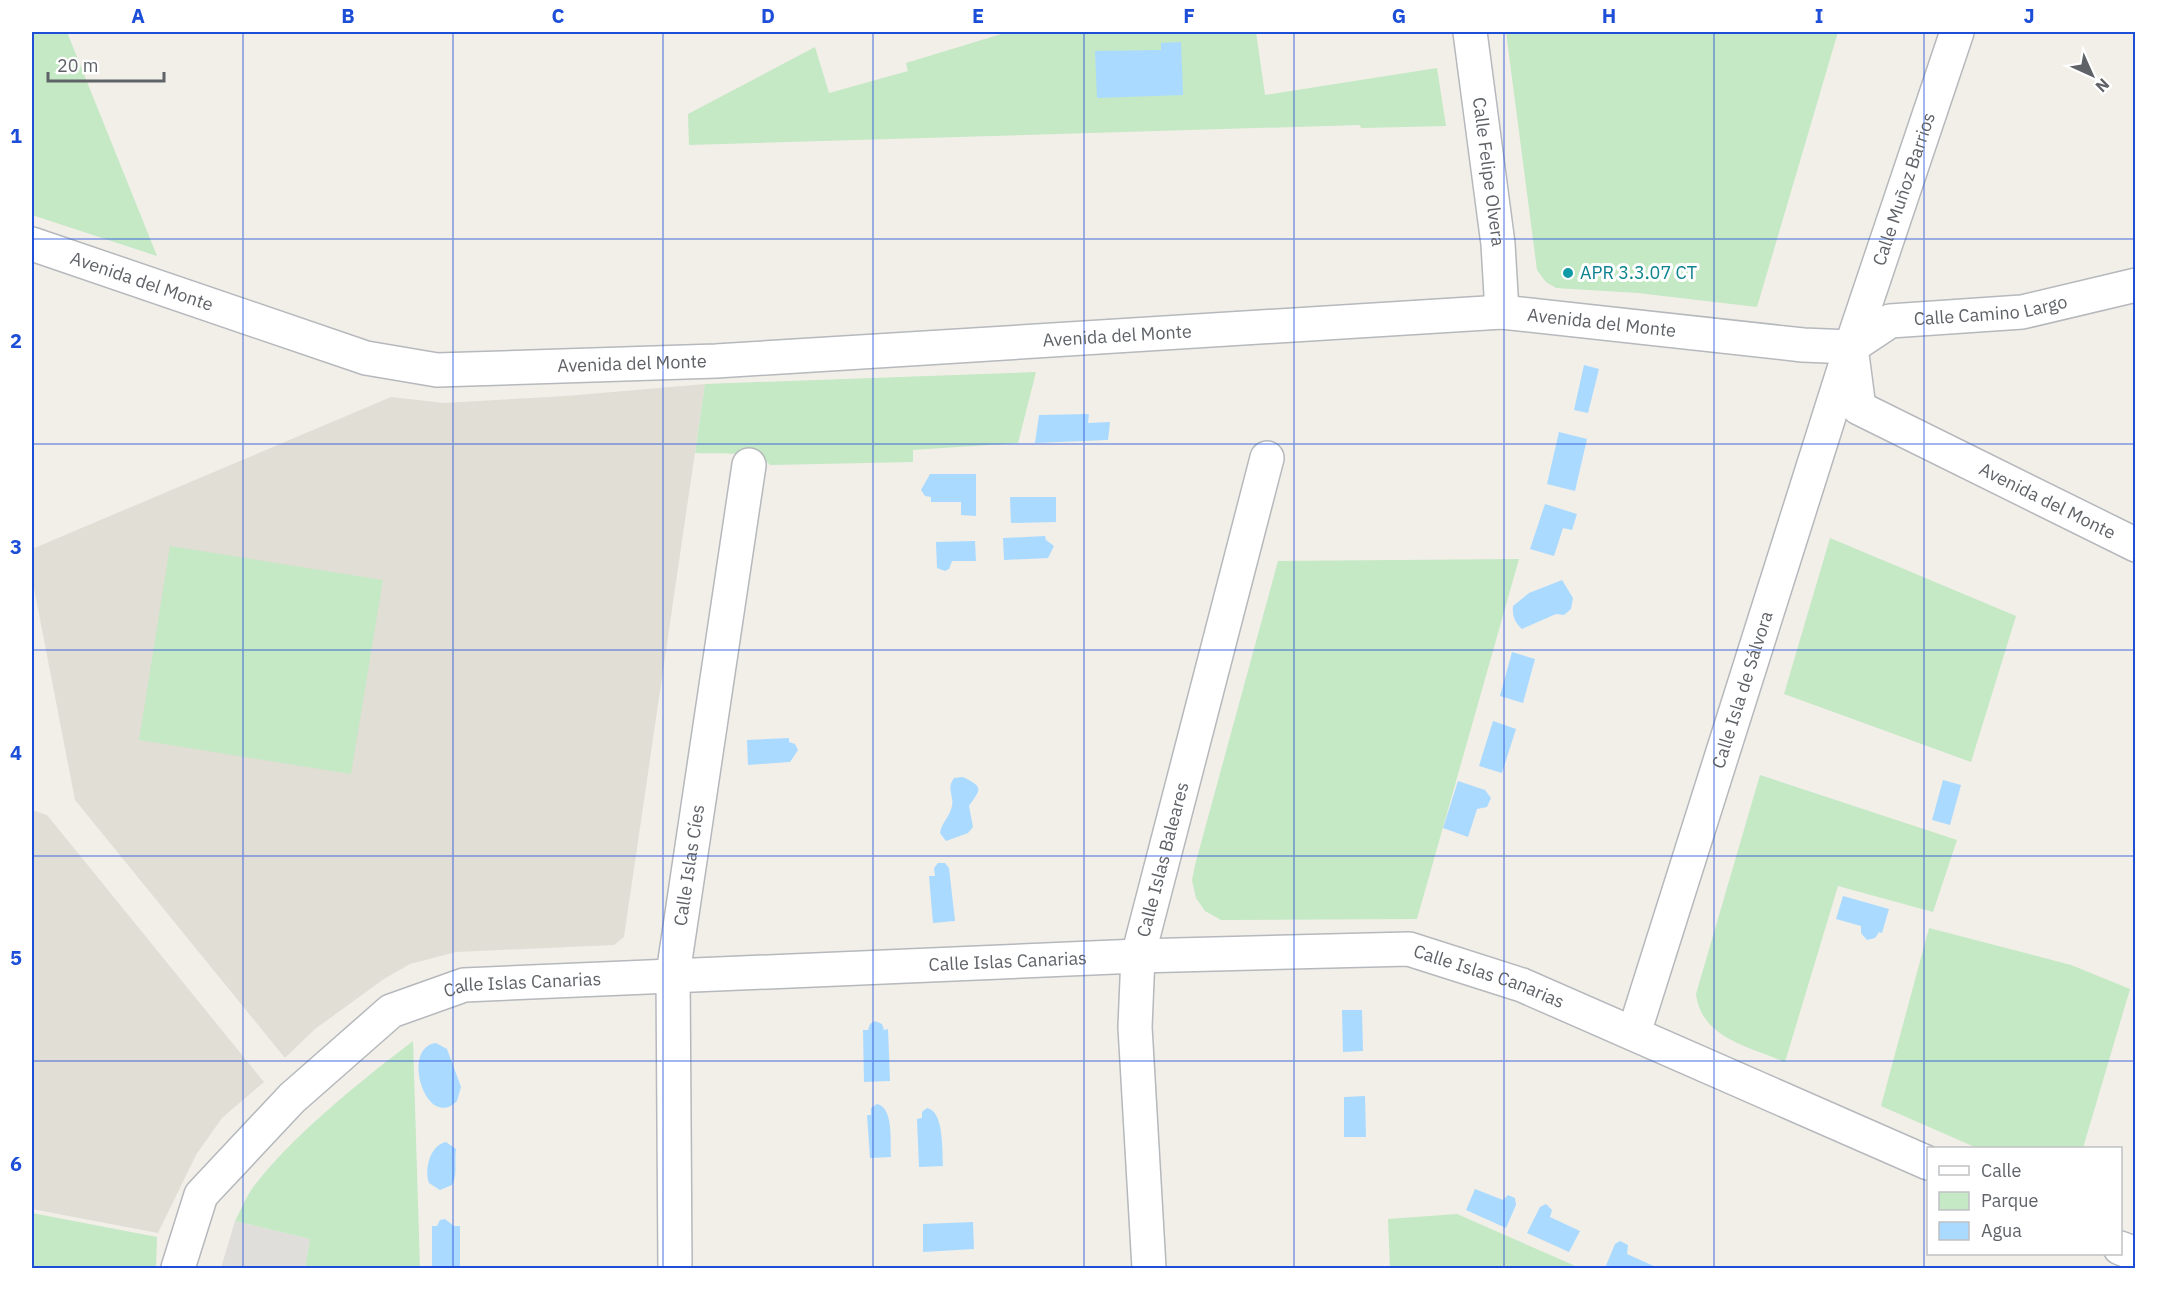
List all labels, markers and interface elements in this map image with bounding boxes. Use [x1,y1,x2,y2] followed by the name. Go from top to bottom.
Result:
[131,2,145,29] text: A
[341,2,355,29] text: B
[551,2,565,29] text: C
[761,2,775,29] text: D
[972,2,984,29] text: E
[1183,2,1195,29] text: F
[1392,2,1406,29] text: G
[1602,2,1616,29] text: H
[1815,2,1823,29] text: I
[2023,2,2035,29] text: J
[48,45,164,83] scale bar
[2062,45,2122,105] north arrow
[57,54,99,77] text: 20 m
[2091,74,2114,97] text: N
[1468,96,1510,248] street label: Calle Felipe Olvera
[1867,109,1940,269] street label: Calle Muñoz Barrios
[10,122,22,149] text: 1
[68,246,216,316] street label: Avenida del Monte
[1580,261,1697,284] place label: APR 3.3.07 CT
[1561,266,1575,280] marker: APR 3.3.07 CT
[1913,290,2069,330] street label: Calle Camino Largo
[1526,303,1678,342] street label: Avenida del Monte
[1042,319,1193,352] street label: Avenida del Monte
[10,327,22,354] text: 2
[557,349,707,377] street label: Avenida del Monte
[1975,457,2120,544] street label: Avenida del Monte
[10,533,22,560] text: 3
[1706,608,1778,771] street label: Calle Isla de Sálvora
[10,739,22,766] text: 4
[1131,780,1194,939] street label: Calle Islas Baleares
[668,803,709,927] street label: Calle Islas Cíes
[1411,939,1568,1013] street label: Calle Islas Canarias
[10,944,22,971] text: 5
[928,946,1087,976] street label: Calle Islas Canarias
[440,967,602,1002] street label: Calle Islas Canarias
[1927,1147,2122,1255] legend
[10,1150,22,1177] text: 6
[1981,1159,2021,1182] text: Calle
[1981,1189,2039,1212] text: Parque
[1981,1219,2022,1242] text: Agua

